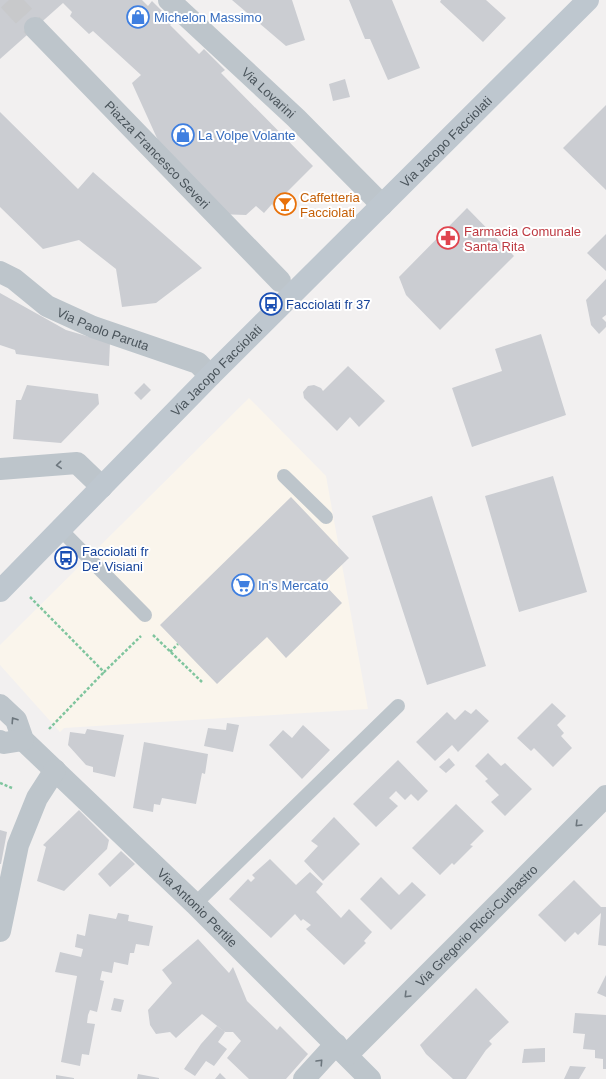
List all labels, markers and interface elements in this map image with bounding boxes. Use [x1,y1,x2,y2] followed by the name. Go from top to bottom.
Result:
[125,4,151,30] shop icon: Michelon Massimo
[154,10,262,25] place label: Michelon Massimo
[238,64,298,122] street label: Via Lovarini
[397,93,495,190] street label: Via Jacopo Facciolati
[102,98,213,212] street label: Piazza Francesco Severi
[170,122,196,148] shop icon: La Volpe Volante
[198,128,296,143] place label: La Volpe Volante
[300,190,361,220] place label: Caffetteria Facciolati
[272,191,298,217] bar icon: Caffetteria Facciolati
[464,224,581,254] place label: Farmacia Comunale Santa Rita
[435,225,461,251] pharmacy icon: Farmacia Comunale Santa Rita
[258,291,284,317] bus stop icon: Facciolati fr 37
[286,297,371,312] place label: Facciolati fr 37
[55,305,152,354] street label: Via Paolo Paruta
[168,322,265,419] street label: Via Jacopo Facciolati
[56,460,62,469] one-way arrow
[82,544,149,574] place label: Facciolati fr De' Visiani
[53,545,79,571] bus stop icon: Facciolati fr De' Visiani
[230,572,256,598] supermarket icon: In's Mercato
[258,578,328,593] place label: In's Mercato
[12,718,19,725] one-way arrow
[575,819,583,827] one-way arrow
[413,862,541,990] street label: Via Gregorio Ricci-Curbastro
[154,865,240,950] street label: Via Antonio Pertile
[404,990,412,998] one-way arrow
[315,1059,322,1066] one-way arrow

